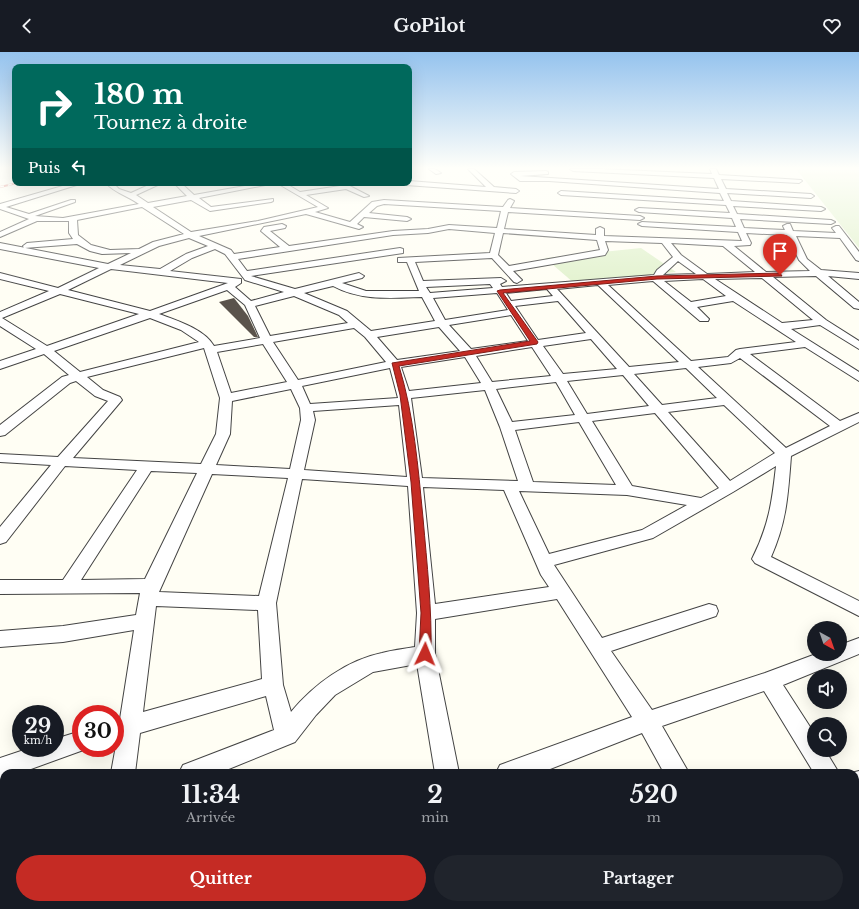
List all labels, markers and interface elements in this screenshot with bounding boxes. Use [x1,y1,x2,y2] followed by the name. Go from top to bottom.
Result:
[16,15,38,37] icon: back
[394,15,465,37] text: GoPilot
[821,15,843,37] icon: heart
[94,77,184,112] text: 180 m
[28,80,80,132] icon: right
[94,112,247,134] text: Tournez à droite
[68,156,90,178] icon: left
[28,158,60,177] text: Puis
[763,234,797,275] pin
[769,240,791,262] icon: arrive
[807,621,847,661] north arrow
[807,621,847,757] map controls
[404,633,446,675] position arrow
[807,669,847,709] button: sound
[72,705,124,757] speed limit sign: 30
[25,714,51,738] text: 29
[807,717,847,757] button: search
[24,734,52,747] text: km/h
[181,780,240,809] text: 11:34
[427,780,443,809] text: 2
[630,780,678,809] text: 520
[186,809,235,826] text: Arrivée
[421,809,449,826] text: min
[647,809,661,826] text: m
[16,855,426,901] button: Quitter
[434,855,843,901] button: Partager

